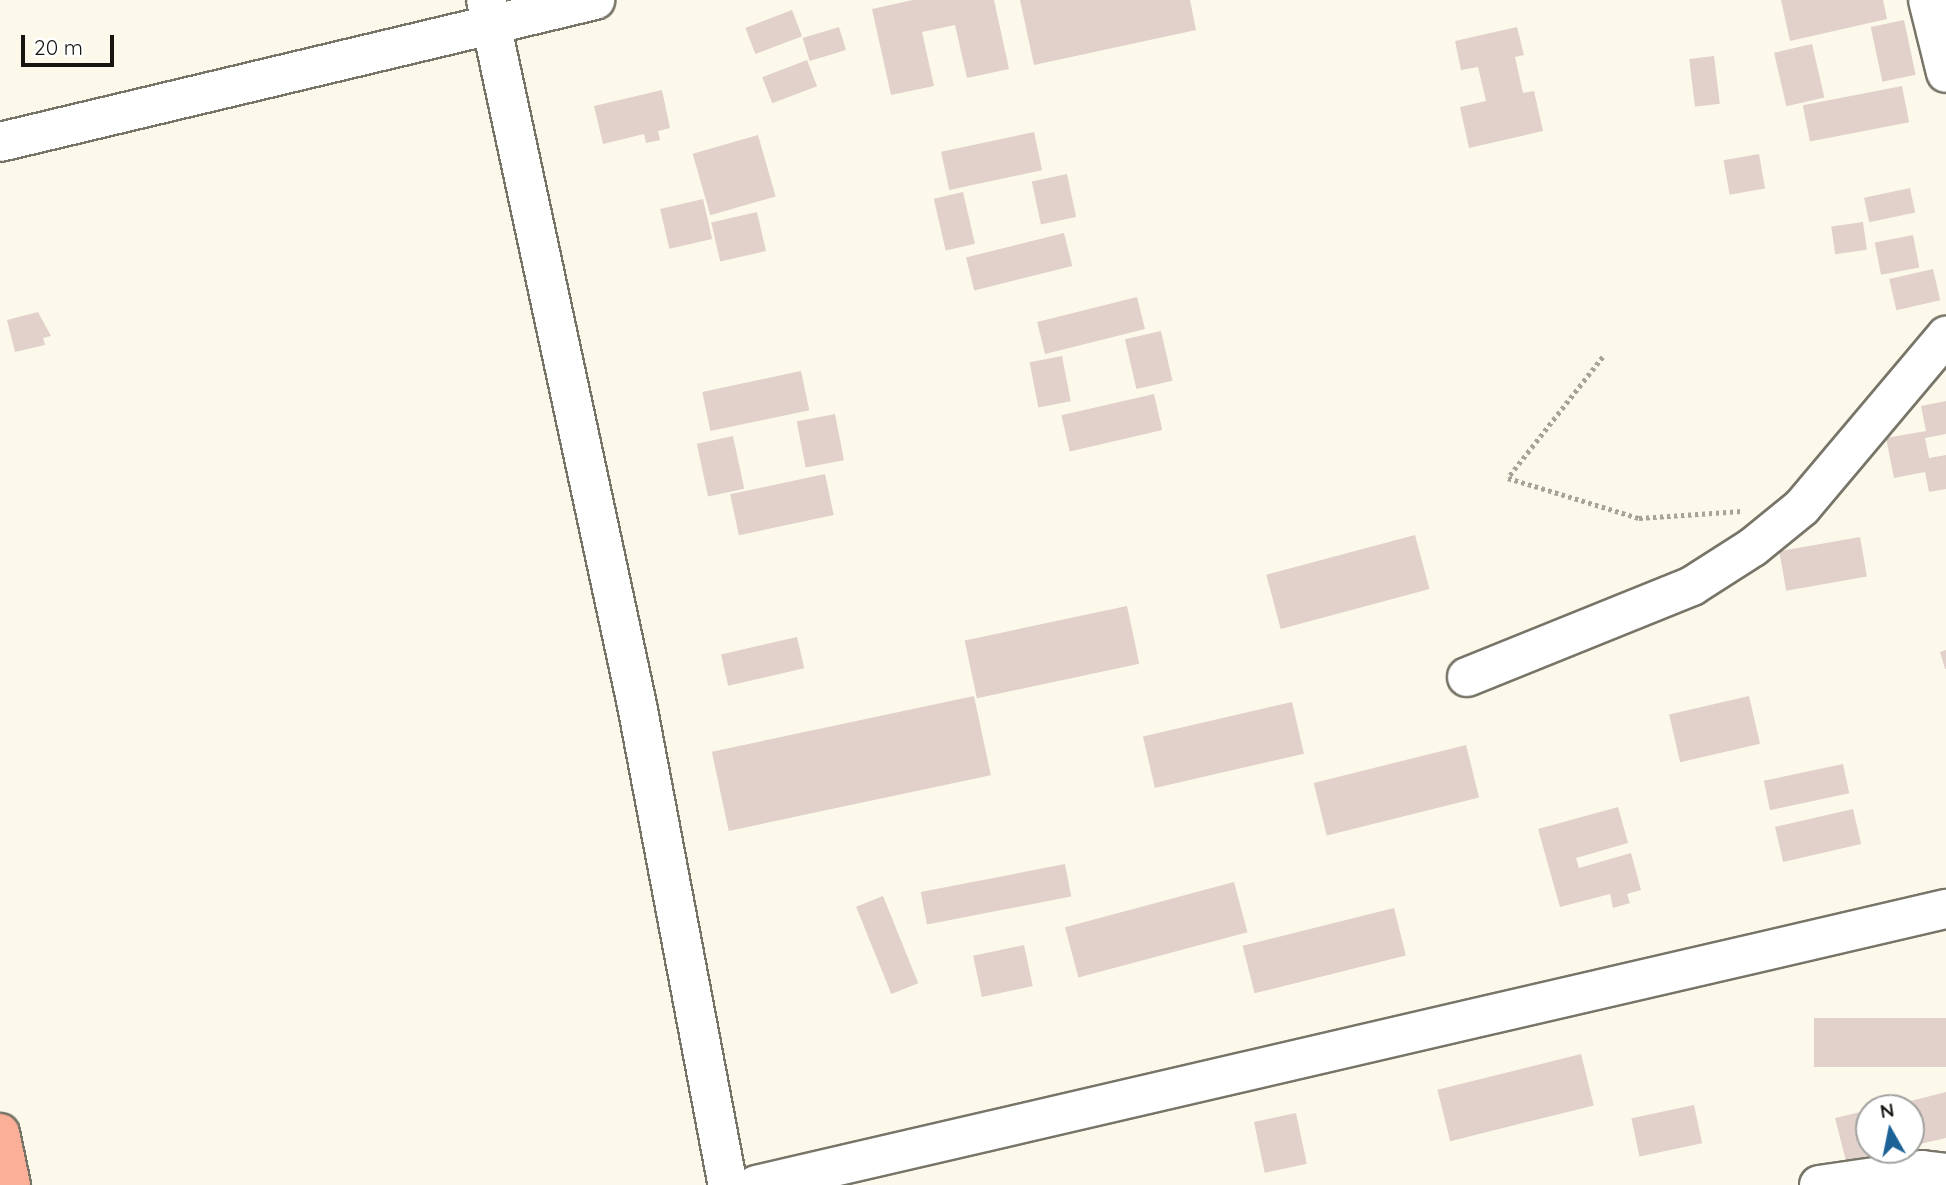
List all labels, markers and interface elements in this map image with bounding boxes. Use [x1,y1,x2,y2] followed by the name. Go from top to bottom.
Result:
[24,21,117,65] scale bar
[34,34,83,60] text: 20 m
[1855,1094,1925,1164] north arrow
[1878,1097,1896,1123] text: N

